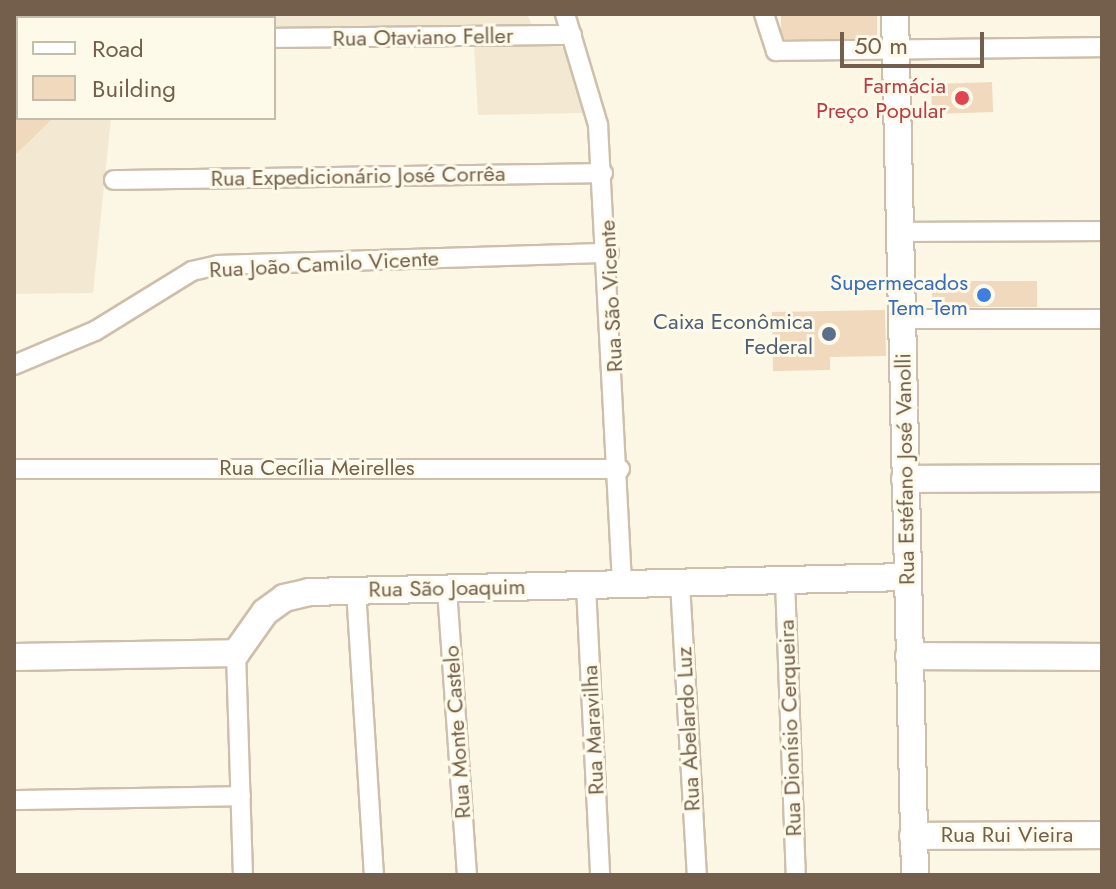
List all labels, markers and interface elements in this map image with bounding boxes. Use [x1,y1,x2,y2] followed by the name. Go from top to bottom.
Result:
[16,16,276,120] legend
[844,16,988,66] scale bar
[332,22,514,52] street label: Rua Otaviano Feller
[854,28,908,63] text: 50 m
[92,31,144,66] text: Road
[92,71,176,106] text: Building
[816,72,946,124] place label: Farmácia Preço Popular
[953,89,971,107] marker: Farmácia Preço Popular
[210,160,506,192] street label: Rua Expedicionário José Corrêa
[594,219,628,373] street label: Rua São Vicente
[208,245,440,283] street label: Rua João Camilo Vicente
[830,269,968,320] place label: Supermecados Tem Tem
[975,286,993,304] marker: Supermecados Tem Tem
[653,308,813,360] place label: Caixa Econômica Federal
[820,325,838,343] marker: Caixa Econômica Federal
[890,353,920,585] street label: Rua Estéfano José Vanolli
[219,455,415,481] street label: Rua Cecília Meirelles
[368,573,526,603] street label: Rua São Joaquim
[773,619,807,837] street label: Rua Dionísio Cerqueira
[438,644,476,820] street label: Rua Monte Castelo
[671,646,705,812] street label: Rua Abelardo Luz
[576,664,610,796] street label: Rua Maravilha
[941,822,1073,848] street label: Rua Rui Vieira

